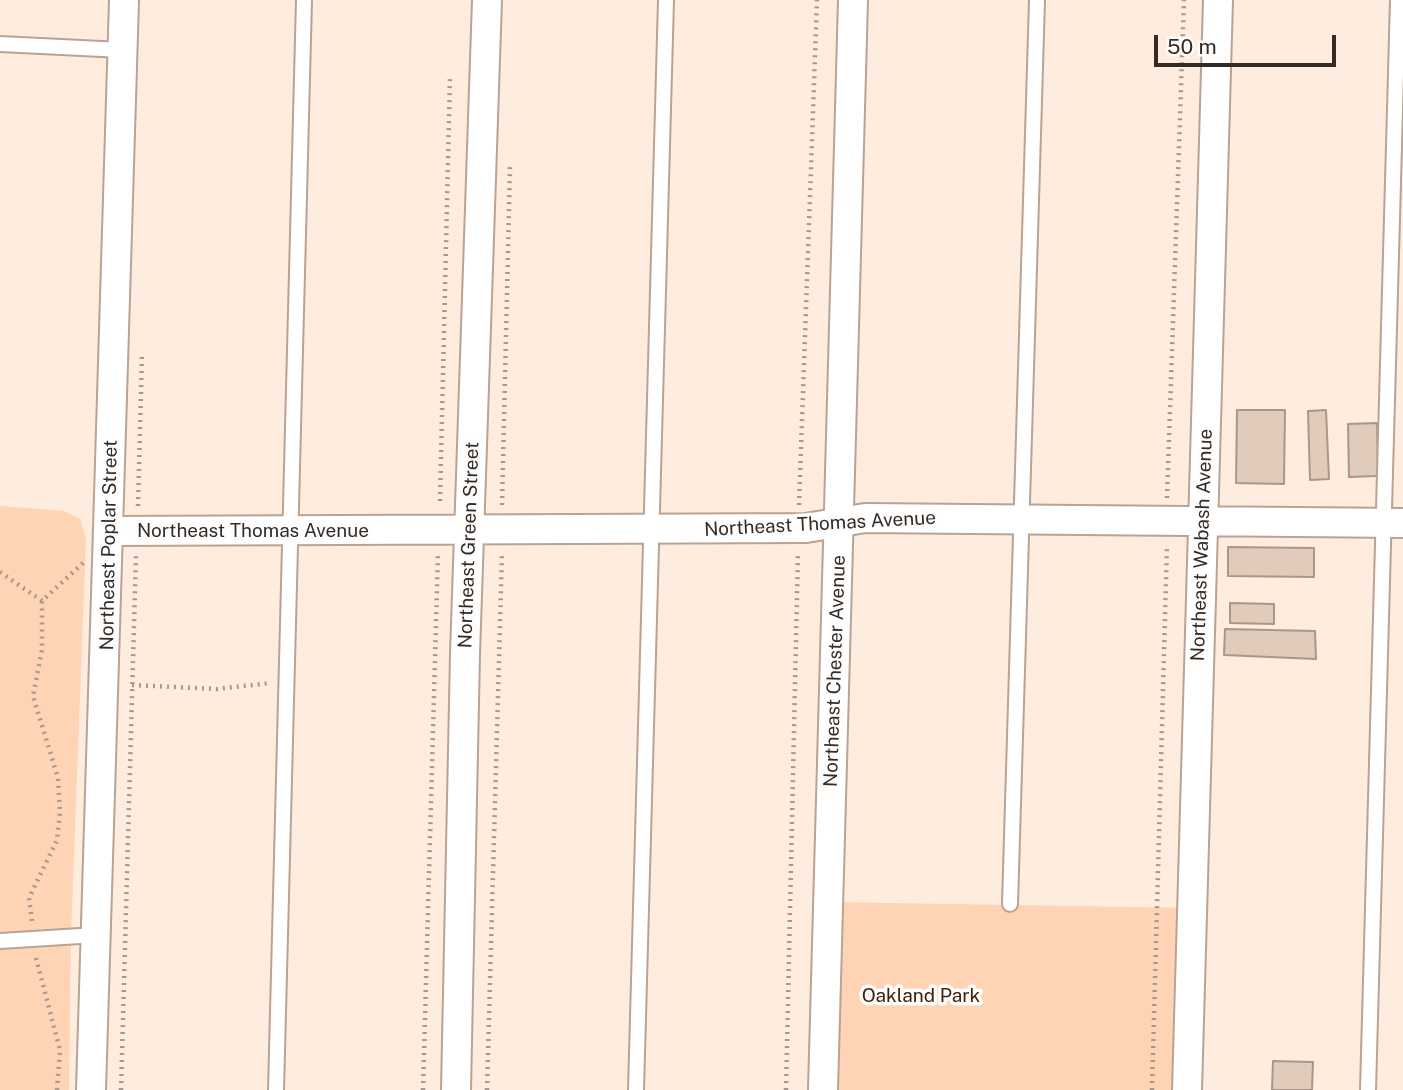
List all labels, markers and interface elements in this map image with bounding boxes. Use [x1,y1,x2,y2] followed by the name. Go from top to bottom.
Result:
[1158,21,1340,65] scale bar
[1167,34,1217,59] text: 50 m
[1187,428,1217,662] street label: Northeast Wabash Avenue
[96,440,122,650] street label: Northeast Poplar Street
[454,441,484,649] street label: Northeast Green Street
[703,507,937,541] street label: Northeast Thomas Avenue
[137,520,369,542] street label: Northeast Thomas Avenue
[820,555,850,787] street label: Northeast Chester Avenue
[862,985,980,1007] park label: Oakland Park

